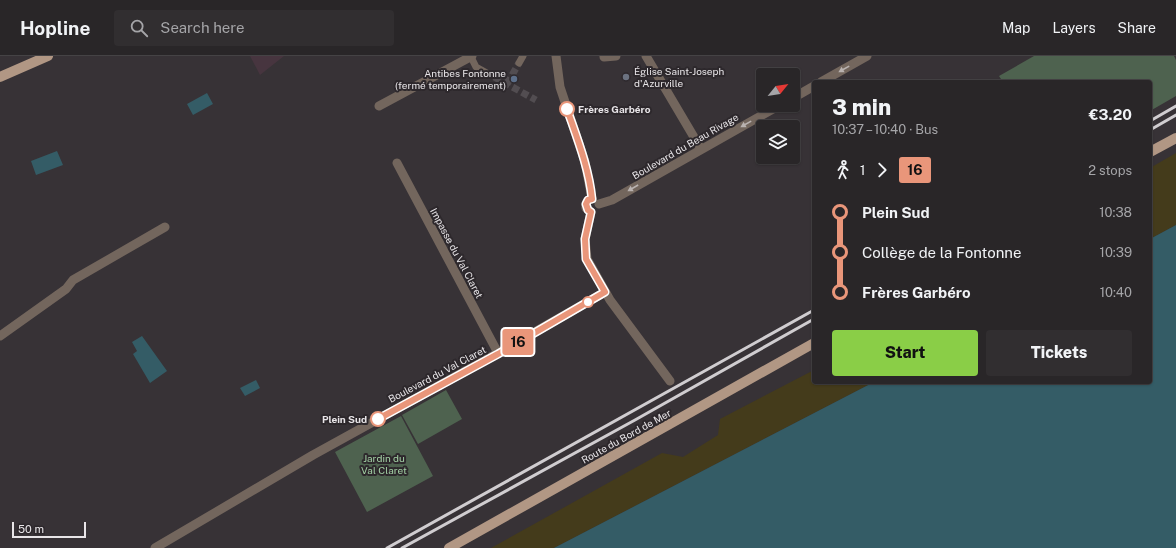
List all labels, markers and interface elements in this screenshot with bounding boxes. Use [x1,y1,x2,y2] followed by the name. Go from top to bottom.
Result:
[114,10,394,46] search box
[20,17,90,39] text: Hopline
[128,17,150,39] icon: search
[160,19,245,36] text: Search here
[1002,20,1030,36] text: Map
[1052,20,1096,36] text: Layers
[1118,20,1156,36] text: Share
[634,65,724,89] place label: Église Saint-Joseph d'Azurville
[838,66,850,72] one-way arrow
[395,67,506,91] place label: Antibes Fontonne (fermé temporairement)
[756,68,800,112] north arrow
[756,68,800,164] map controls
[621,72,631,82] marker: Église Saint-Joseph d'Azurville
[509,74,519,84] marker: Antibes Fontonne (fermé temporairement)
[832,94,891,120] text: 3 min
[559,101,575,117] marker: Frères Garbéro
[578,103,651,115] place label: Frères Garbéro
[1089,106,1132,123] text: €3.20
[630,110,741,181] street label: Boulevard du Beau Rivage
[756,120,800,164] button: layers
[740,121,752,128] one-way arrow
[832,122,938,137] text: 10:37 – 10:40 · Bus
[832,159,854,181] icon: walk
[871,159,893,181] icon: forward
[907,162,923,178] text: 16
[860,163,865,178] text: 1
[1088,163,1132,178] text: 2 stops
[627,185,639,192] one-way arrow
[862,204,930,221] text: Plein Sud
[1099,205,1132,220] text: 10:38
[428,206,486,300] street label: Impasse du Val Claret
[862,244,1021,261] text: Collège de la Fontonne
[1100,245,1132,260] text: 10:39
[862,284,971,301] text: Frères Garbéro
[1100,285,1132,300] text: 10:40
[582,296,594,308] unlabelled marker
[500,329,536,355] line badge: 16
[832,330,978,376] button: Start
[986,330,1132,376] button: Tickets
[510,334,526,350] text: 16
[386,343,488,405] street label: Boulevard du Val Claret
[579,406,673,466] street label: Route du Bord de Mer
[370,411,386,427] marker: Plein Sud
[322,413,367,425] place label: Plein Sud
[361,452,407,476] park label: Jardin du Val Claret
[12,520,86,539] scale bar
[18,523,44,535] text: 50 m

